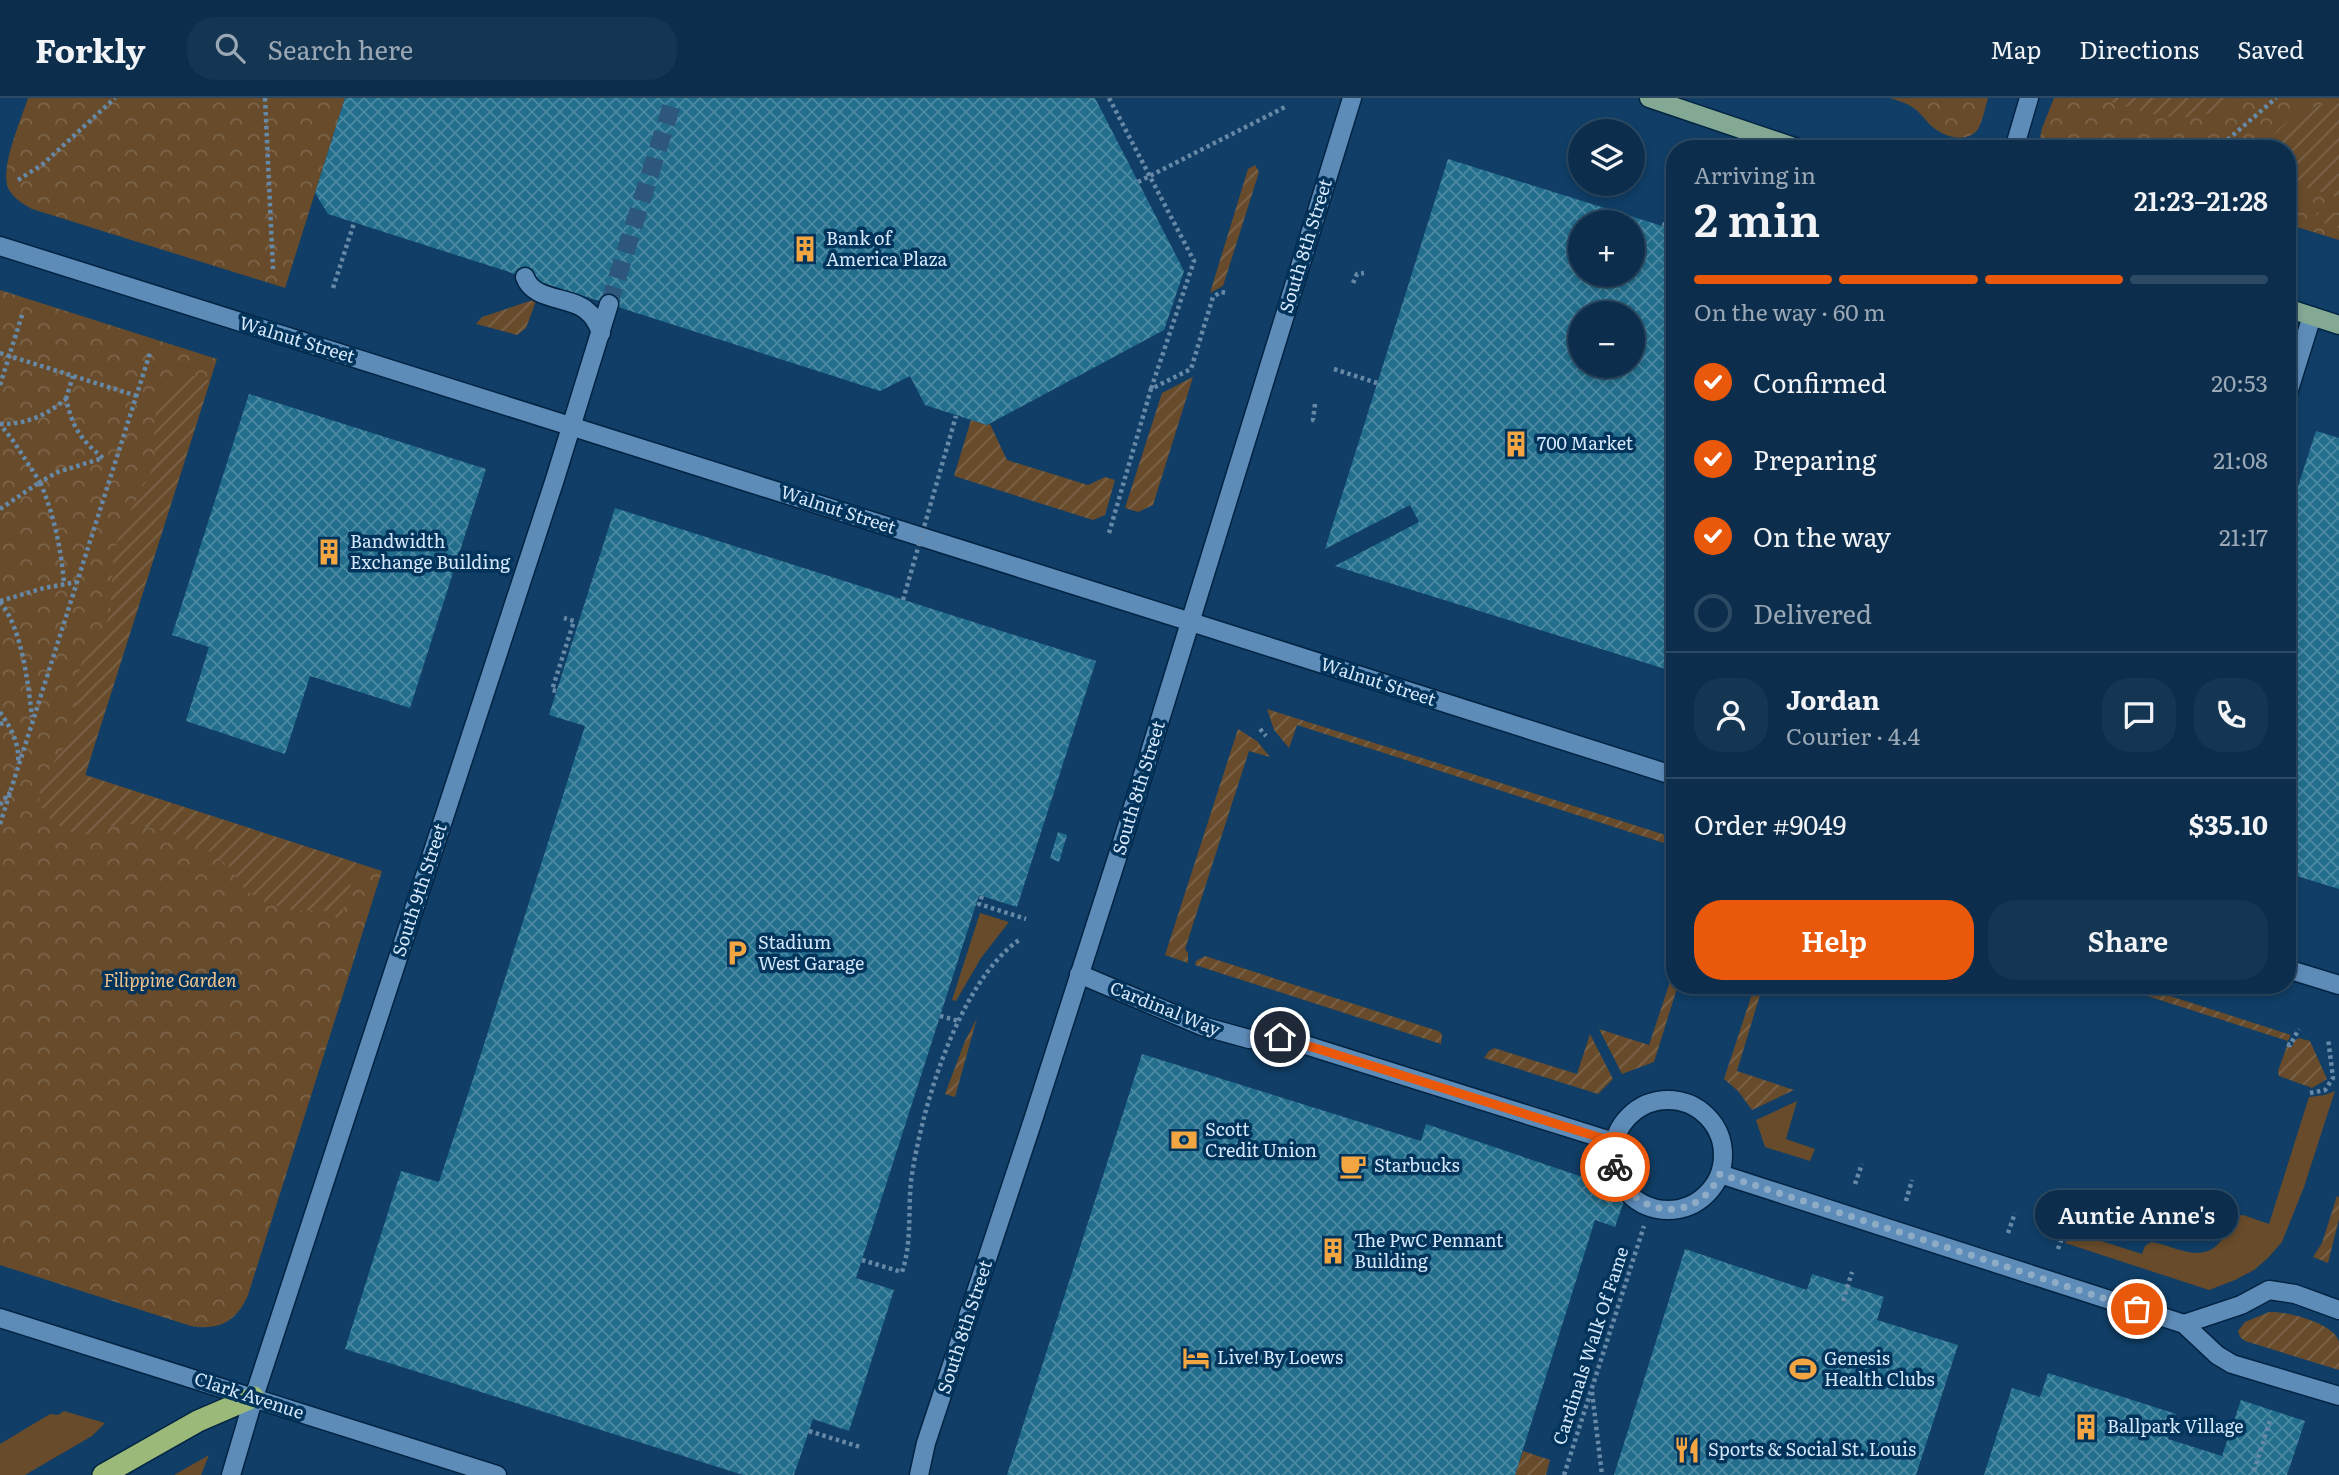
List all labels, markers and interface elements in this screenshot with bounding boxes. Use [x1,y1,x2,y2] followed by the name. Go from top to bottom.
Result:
[187,17,677,80] search box
[35,24,145,73] text: Forkly
[211,29,249,67] icon: search
[267,29,413,68] text: Search here
[1990,31,2041,66] text: Map
[2079,31,2199,66] text: Directions
[2237,31,2304,66] text: Saved
[1568,119,1645,378] map controls
[1568,119,1645,196] button: layers
[1694,157,1816,191] text: Arriving in
[1271,174,1338,316] street label: South 8th Street
[2134,180,2268,219] text: 21:23–21:28
[1694,183,1820,251] text: 2 min
[1568,210,1645,287] button: +
[826,224,947,272] place label: Bank of America Plaza
[790,234,820,264] building icon: Bank of America Plaza
[1694,294,1886,328] text: On the way · 60 m
[1568,301,1645,378] button: −
[236,308,359,369] street label: Walnut Street
[1753,362,1887,401] text: Confirmed
[1694,363,1732,401] icon: check
[2211,365,2268,399] text: 20:53
[1501,429,1531,459] building icon: 700 Market
[1537,429,1634,456] place label: 700 Market
[1753,439,1876,478] text: Preparing
[1694,440,1732,478] icon: check
[2213,442,2268,476] text: 21:08
[777,477,900,540] street label: Walnut Street
[1753,516,1891,555] text: On the way
[1694,517,1732,555] icon: check
[2219,519,2268,553] text: 21:17
[350,527,511,575] place label: Bandwidth Exchange Building
[314,537,344,567] building icon: Bandwidth Exchange Building
[1753,593,1872,632] text: Delivered
[1317,649,1440,712] street label: Walnut Street
[1694,678,1768,752] button: person
[2102,678,2176,752] button: chat
[2194,678,2268,752] button: phone
[1786,679,1880,718] text: Jordan
[1104,716,1171,858] street label: South 8th Street
[1786,718,1920,752] text: Courier · 4.4
[1694,804,1846,843] text: Order #9049
[2189,804,2268,843] text: $35.10
[384,819,453,960] street label: South 9th Street
[1694,900,1974,980] button: Help
[1988,900,2268,980] button: Share
[758,928,864,976] place label: Stadium West Garage
[722,938,752,968] parking icon: Stadium West Garage
[103,966,237,993] park label: Filippine Garden
[1106,973,1225,1042] street label: Cardinal Way
[1250,1007,1310,1067] pin
[1261,1018,1299,1056] icon: home
[1205,1115,1317,1163] place label: Scott Credit Union
[1169,1125,1199,1155] bank icon: Scott Credit Union
[1580,1132,1650,1202] courier
[1596,1148,1634,1186] icon: bike
[1338,1151,1368,1181] cafe icon: Starbucks
[1374,1151,1460,1178] place label: Starbucks
[2036,1190,2238,1239] callout: Auntie Anne's
[2058,1197,2215,1231] text: Auntie Anne's
[1354,1226,1504,1274] place label: The PwC Pennant Building
[1318,1236,1348,1266] building icon: The PwC Pennant Building
[1545,1243,1634,1448] street label: Cardinals Walk Of Fame
[929,1256,998,1397] street label: South 8th Street
[2107,1279,2167,1339] pin
[2118,1290,2156,1328] icon: bag
[1181,1343,1211,1373] hotel icon: Live! By Loews
[1217,1343,1343,1370] place label: Live! By Loews
[1824,1344,1935,1392] place label: Genesis Health Clubs
[1788,1354,1818,1384] sports icon: Genesis Health Clubs
[191,1364,308,1425] street label: Clark Avenue
[2071,1412,2101,1442] building icon: Ballpark Village
[2107,1412,2244,1439] place label: Ballpark Village
[1672,1435,1702,1465] restaurant icon: Sports & Social St. Louis
[1708,1435,1916,1462] place label: Sports & Social St. Louis

